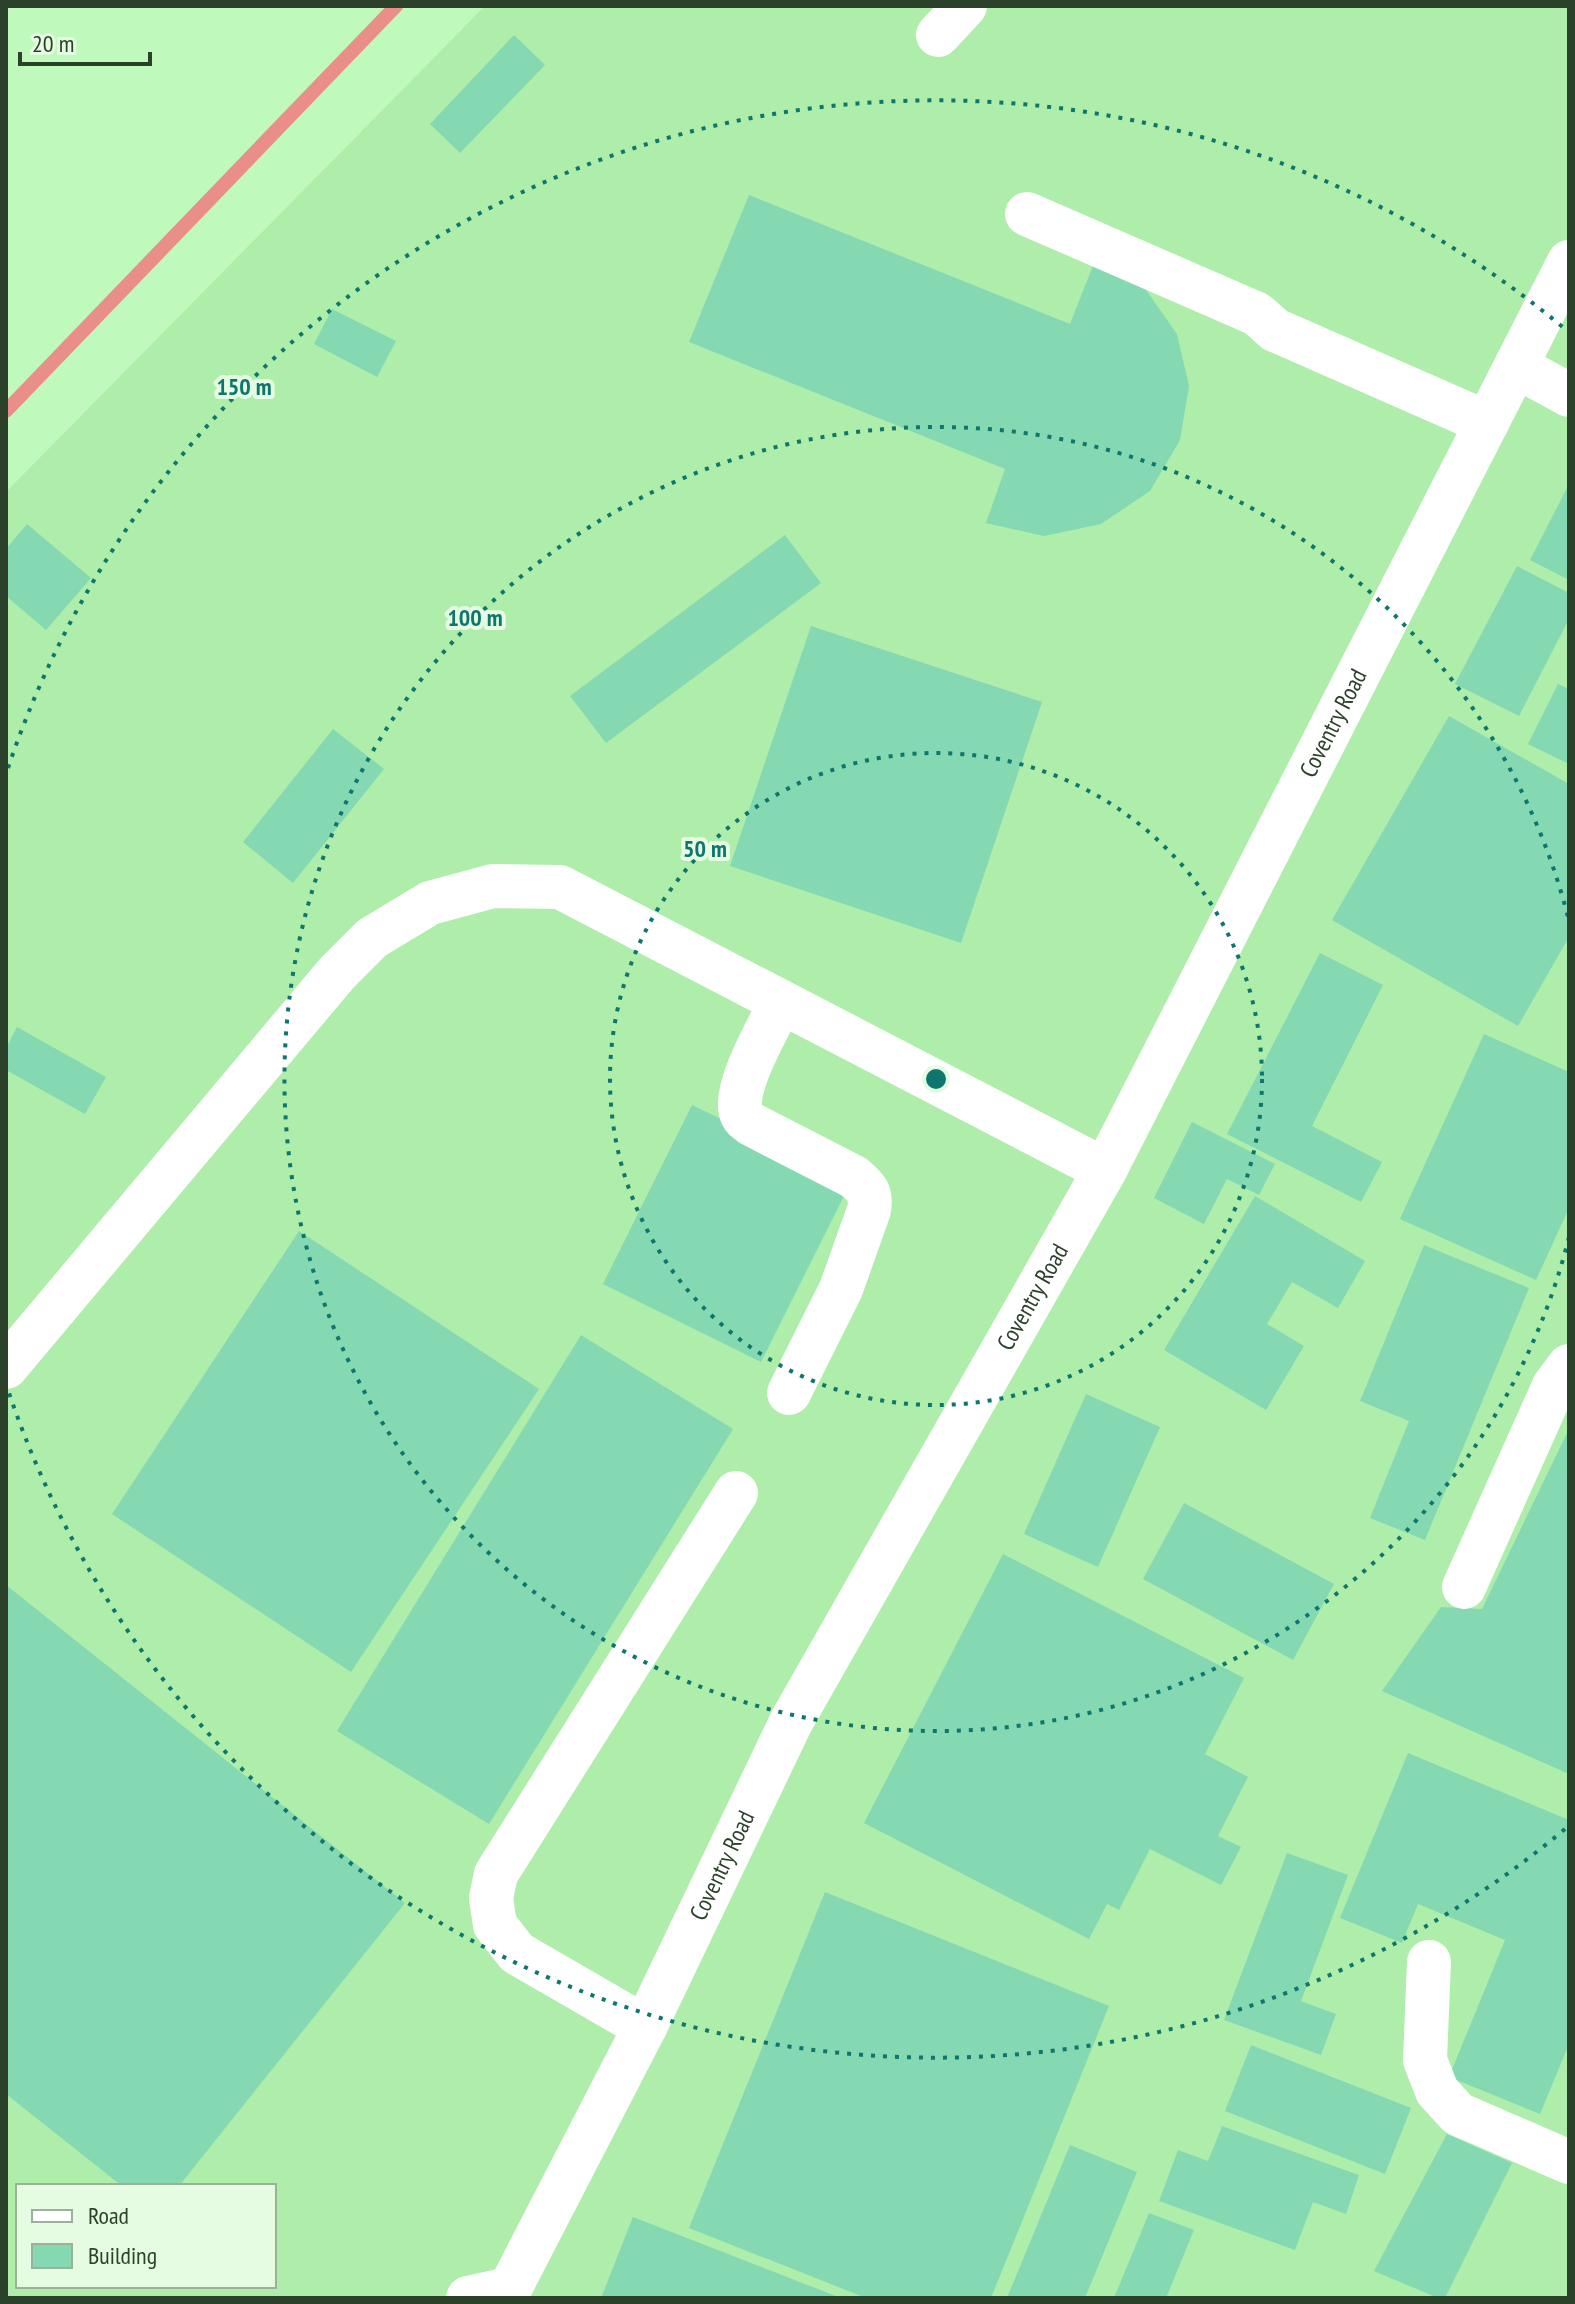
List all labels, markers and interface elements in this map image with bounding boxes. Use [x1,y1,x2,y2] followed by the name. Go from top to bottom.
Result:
[20,16,150,66] scale bar
[32,28,74,59] text: 20 m
[216,371,272,402] text: 150 m
[447,602,503,633] text: 100 m
[1292,663,1373,782] street label: Coventry Road
[683,833,727,864] text: 50 m
[922,1065,950,1093] centre of rings
[990,1238,1075,1356] street label: Coventry Road
[682,1806,761,1925] street label: Coventry Road
[16,2184,276,2288] legend
[88,2200,129,2231] text: Road
[88,2240,157,2271] text: Building

